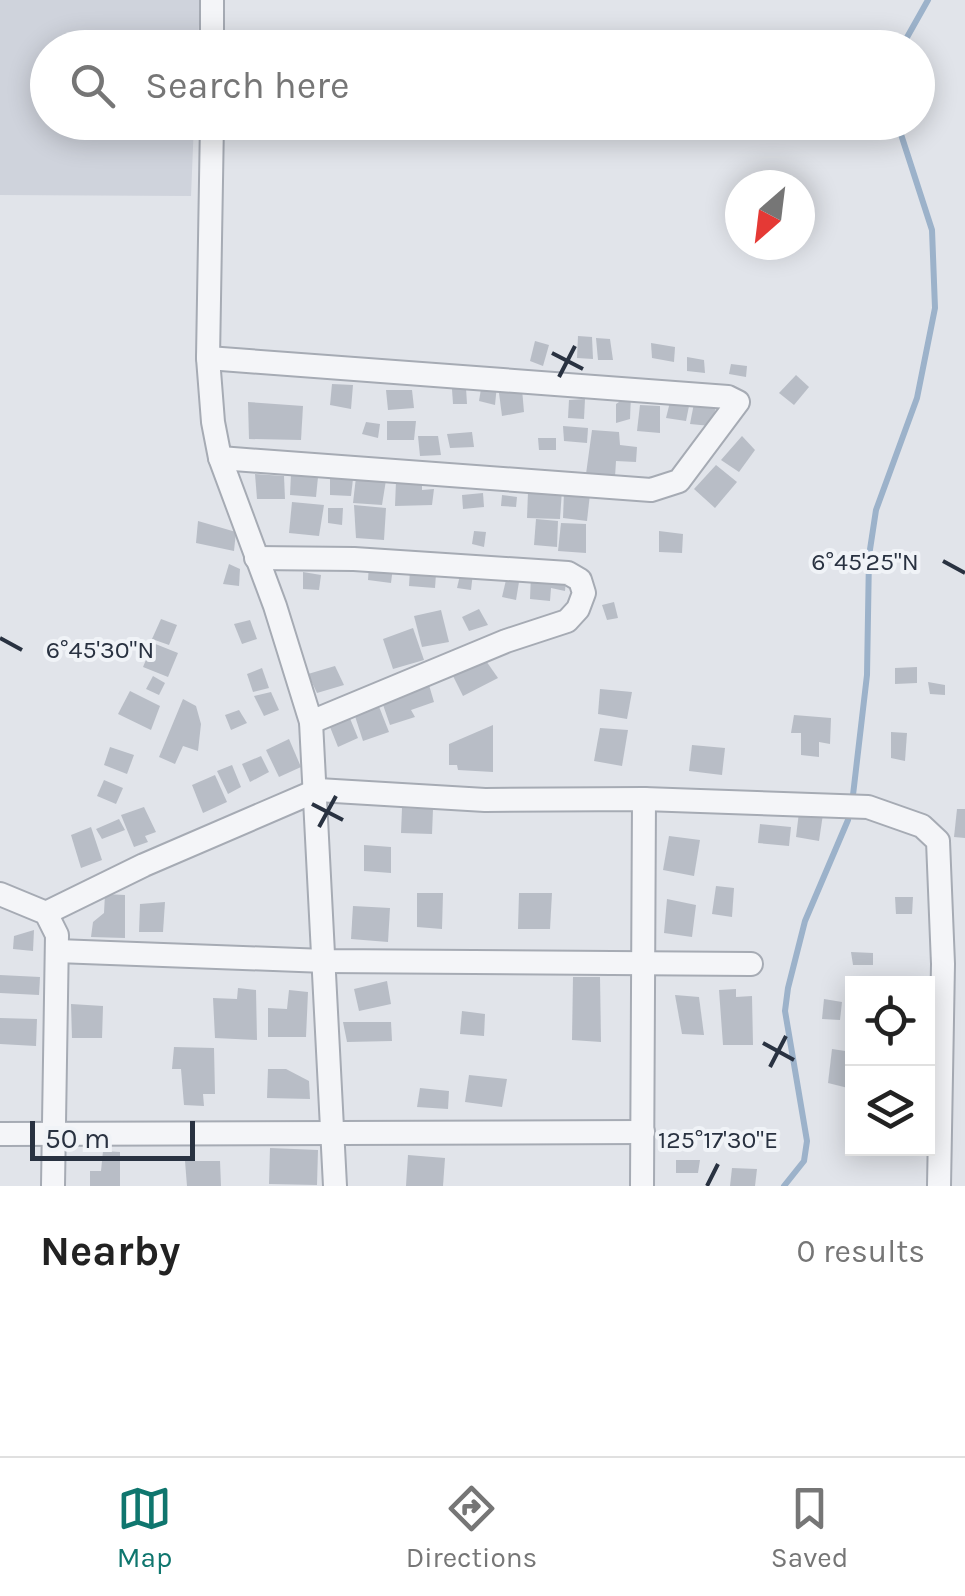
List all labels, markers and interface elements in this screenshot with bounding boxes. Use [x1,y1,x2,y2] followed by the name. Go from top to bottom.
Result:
[30,30,935,140] search box
[65,58,120,113] icon: search
[145,63,349,108] text: Search here
[725,170,815,260] north arrow
[811,547,919,576] text: 6°45'25"N
[46,635,154,664] text: 6°45'30"N
[845,976,935,1156] map controls
[845,976,935,1066] button: locate
[845,1066,935,1156] button: layers
[30,1116,195,1160] scale bar
[45,1122,110,1155] text: 50 m
[658,1125,778,1154] text: 125°17'30"E
[40,1226,180,1276] text: Nearby
[796,1233,925,1270] text: 0 results
[117,1481,172,1574] tab: Map
[406,1481,537,1574] tab: Directions
[771,1481,848,1574] tab: Saved

